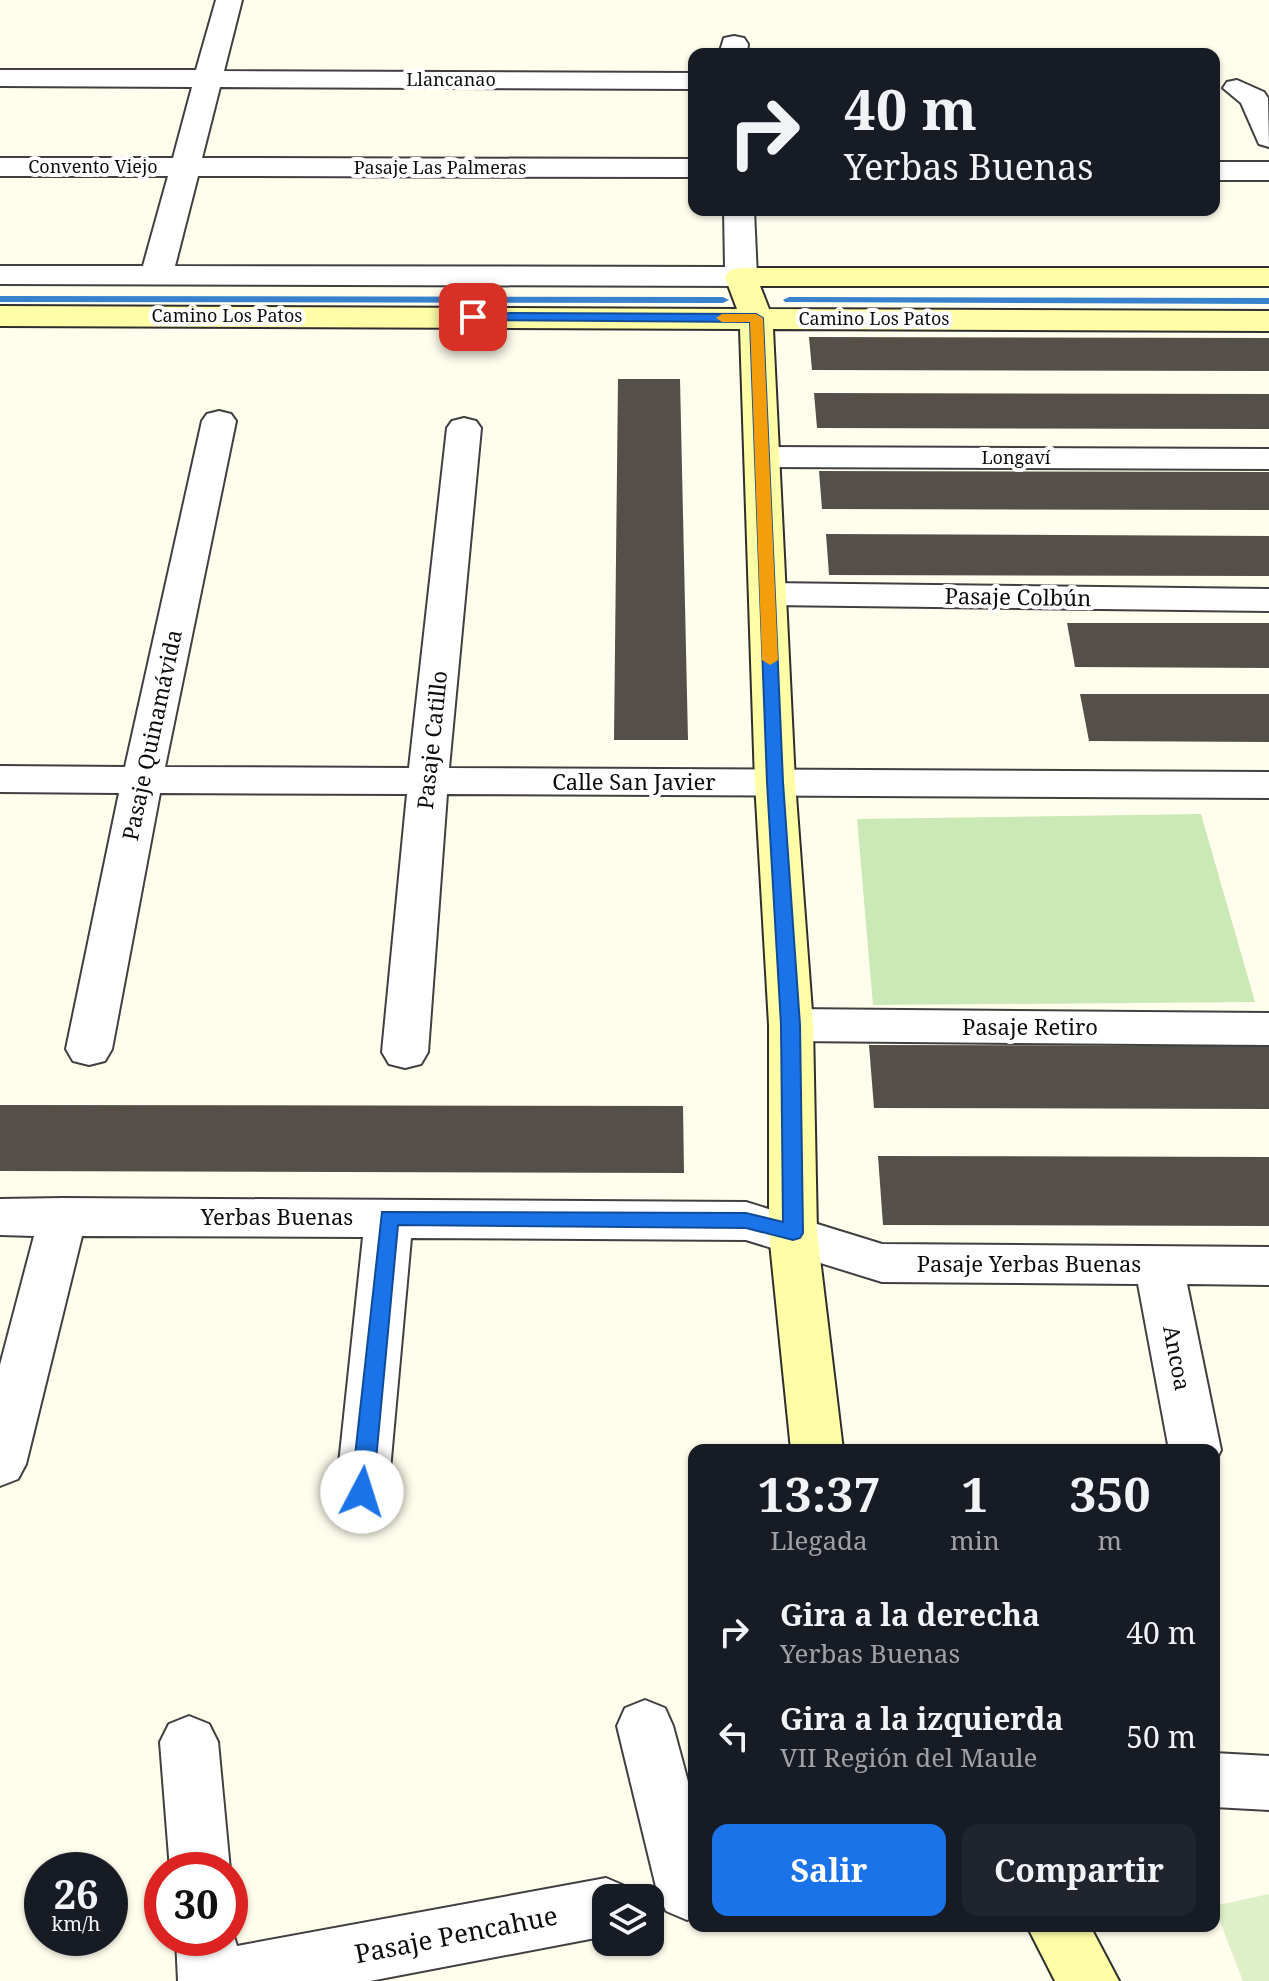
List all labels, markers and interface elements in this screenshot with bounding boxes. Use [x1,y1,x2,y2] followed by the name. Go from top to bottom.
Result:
[406,67,496,91] street label: Llancanao
[844,70,977,146] text: 40 m
[712,80,816,184] icon: right
[844,142,1094,191] text: Yerbas Buenas
[28,154,158,178] street label: Convento Viejo
[354,155,526,179] street label: Pasaje Las Palmeras
[439,283,507,351] pin
[451,295,495,339] icon: arrive
[152,303,302,327] street label: Camino Los Patos
[799,306,949,330] street label: Camino Los Patos
[981,445,1051,469] street label: Longaví
[944,580,1092,612] street label: Pasaje Colbún
[114,627,188,843] street label: Pasaje Quinamávida
[409,669,453,811] street label: Pasaje Catillo
[552,766,716,796] street label: Calle San Javier
[962,1011,1098,1041] street label: Pasaje Retiro
[200,1201,353,1231] street label: Yerbas Buenas
[917,1248,1141,1278] street label: Pasaje Yerbas Buenas
[1157,1323,1199,1393] street label: Ancoa
[320,1450,404,1534] position arrow
[757,1461,881,1526] text: 13:37
[961,1461,988,1526] text: 1
[1069,1461,1151,1526] text: 350
[770,1522,868,1558] text: Llegada
[950,1522,1000,1558] text: min
[1098,1522,1122,1558] text: m
[780,1594,1040,1635] text: Gira a la derecha
[712,1610,756,1654] icon: right
[1126,1612,1196,1653] text: 40 m
[780,1635,960,1671] text: Yerbas Buenas
[780,1698,1063,1739] text: Gira a la izquierda
[712,1714,756,1758] icon: left
[1126,1716,1196,1757] text: 50 m
[780,1739,1037,1775] text: VII Región del Maule
[712,1824,946,1916] button: Salir
[962,1824,1196,1916] button: Compartir
[144,1852,248,1956] speed limit sign: 30
[53,1866,99,1921] text: 26
[592,1884,664,1956] map controls
[592,1884,664,1956] button: layers
[351,1897,560,1971] street label: Pasaje Pencahue
[51,1910,101,1937] text: km/h

